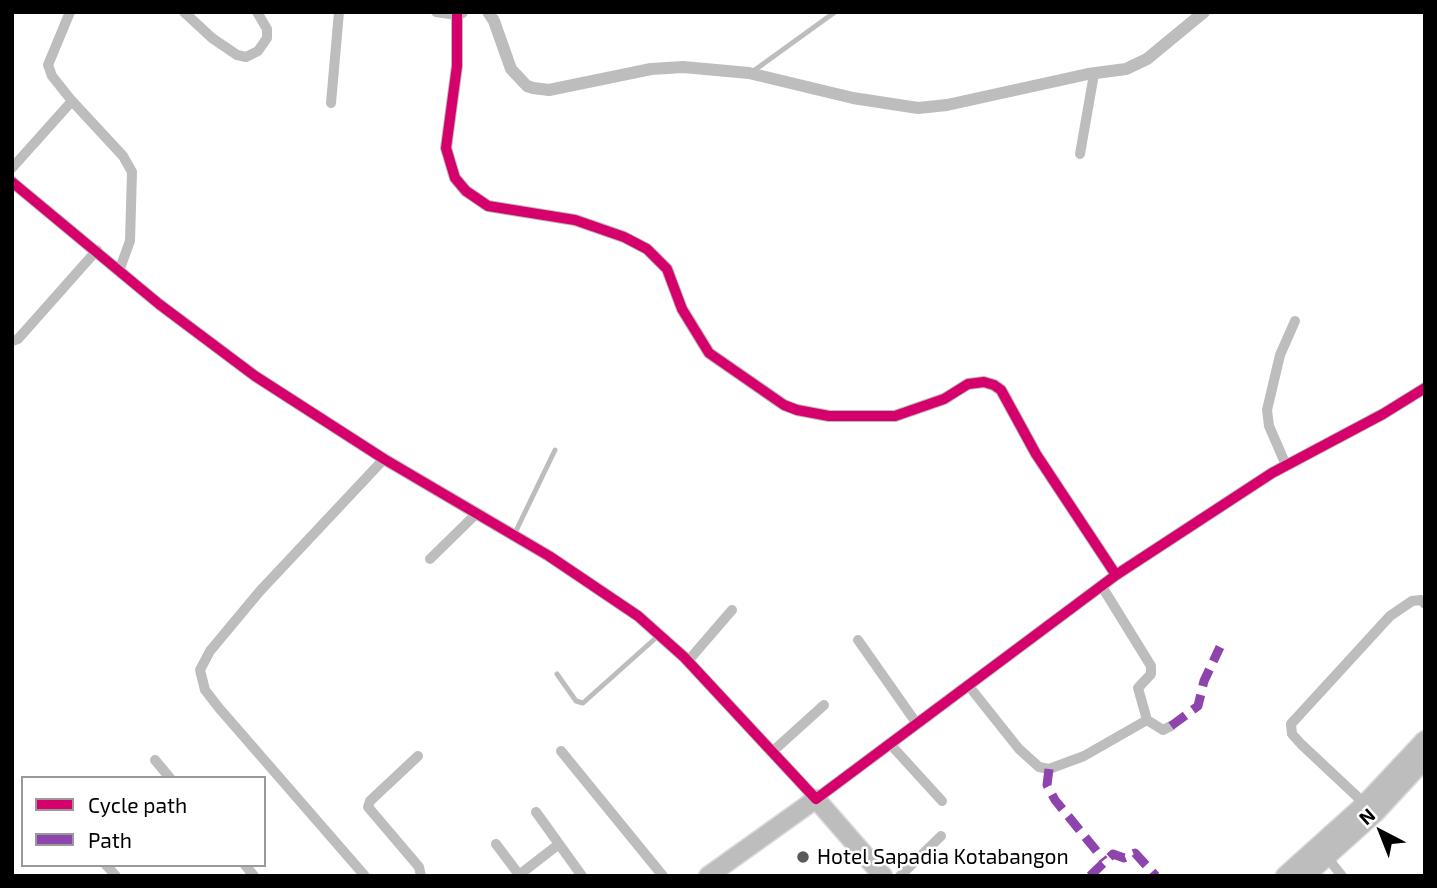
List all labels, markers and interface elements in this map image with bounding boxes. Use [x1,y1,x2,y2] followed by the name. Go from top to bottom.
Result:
[21,776,266,867] legend
[88,792,187,817] text: Cycle path
[1346,797,1416,867] north arrow
[1354,803,1379,829] text: N
[88,827,132,852] text: Path
[817,844,1069,870] place label: Hotel Sapadia Kotabangon
[795,849,811,865] marker: Hotel Sapadia Kotabangon

